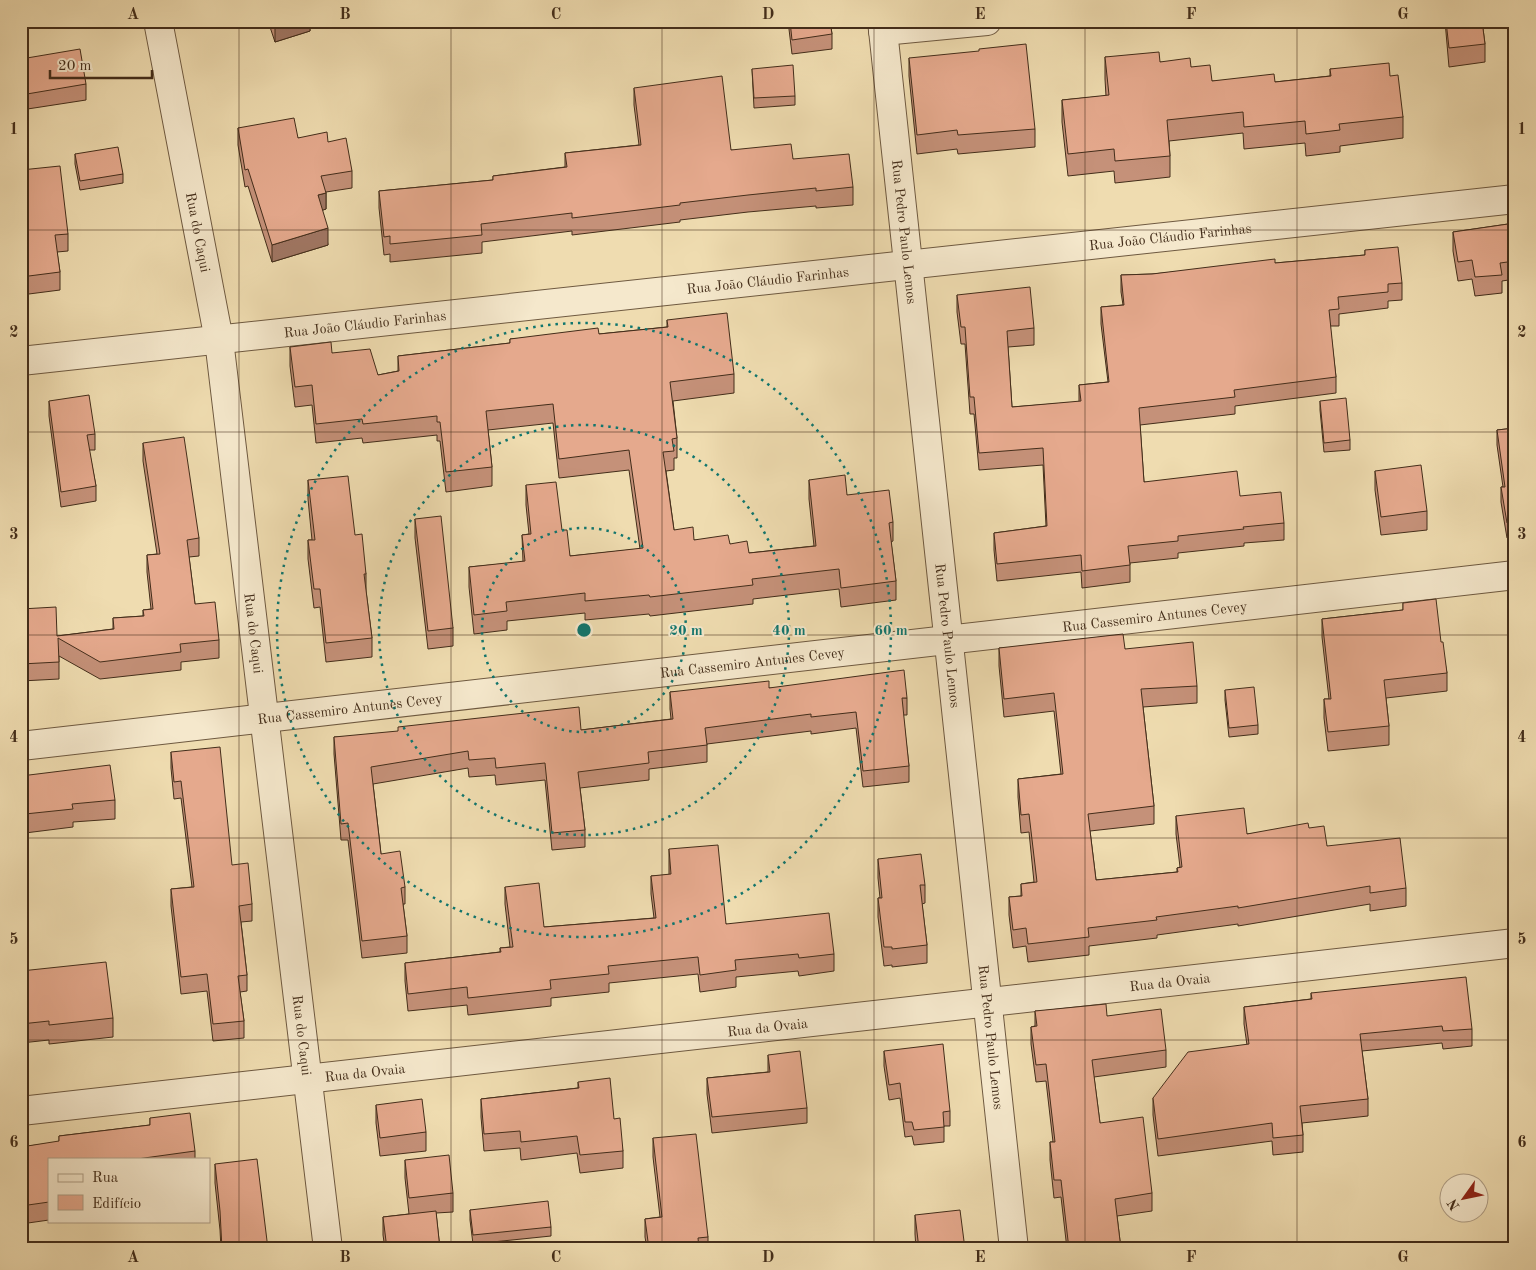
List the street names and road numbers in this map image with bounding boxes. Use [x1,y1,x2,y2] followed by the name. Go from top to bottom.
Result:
[889,159,918,305] street label: Rua Pedro Paulo Lemos
[183,191,212,274] street label: Rua do Caqui
[1088,222,1252,253] street label: Rua João Cláudio Farinhas
[686,265,850,297] street label: Rua João Cláudio Farinhas
[283,309,447,340] street label: Rua João Cláudio Farinhas
[932,562,962,709] street label: Rua Pedro Paulo Lemos
[241,592,265,675] street label: Rua do Caqui
[1062,600,1248,635] street label: Rua Cassemiro Antunes Cevey
[659,646,846,681] street label: Rua Cassemiro Antunes Cevey
[257,692,444,727] street label: Rua Cassemiro Antunes Cevey
[975,964,1005,1110] street label: Rua Pedro Paulo Lemos
[1129,971,1211,994] street label: Rua da Ovaia
[290,994,313,1077] street label: Rua do Caqui
[726,1017,808,1040] street label: Rua da Ovaia
[324,1062,406,1085] street label: Rua da Ovaia

